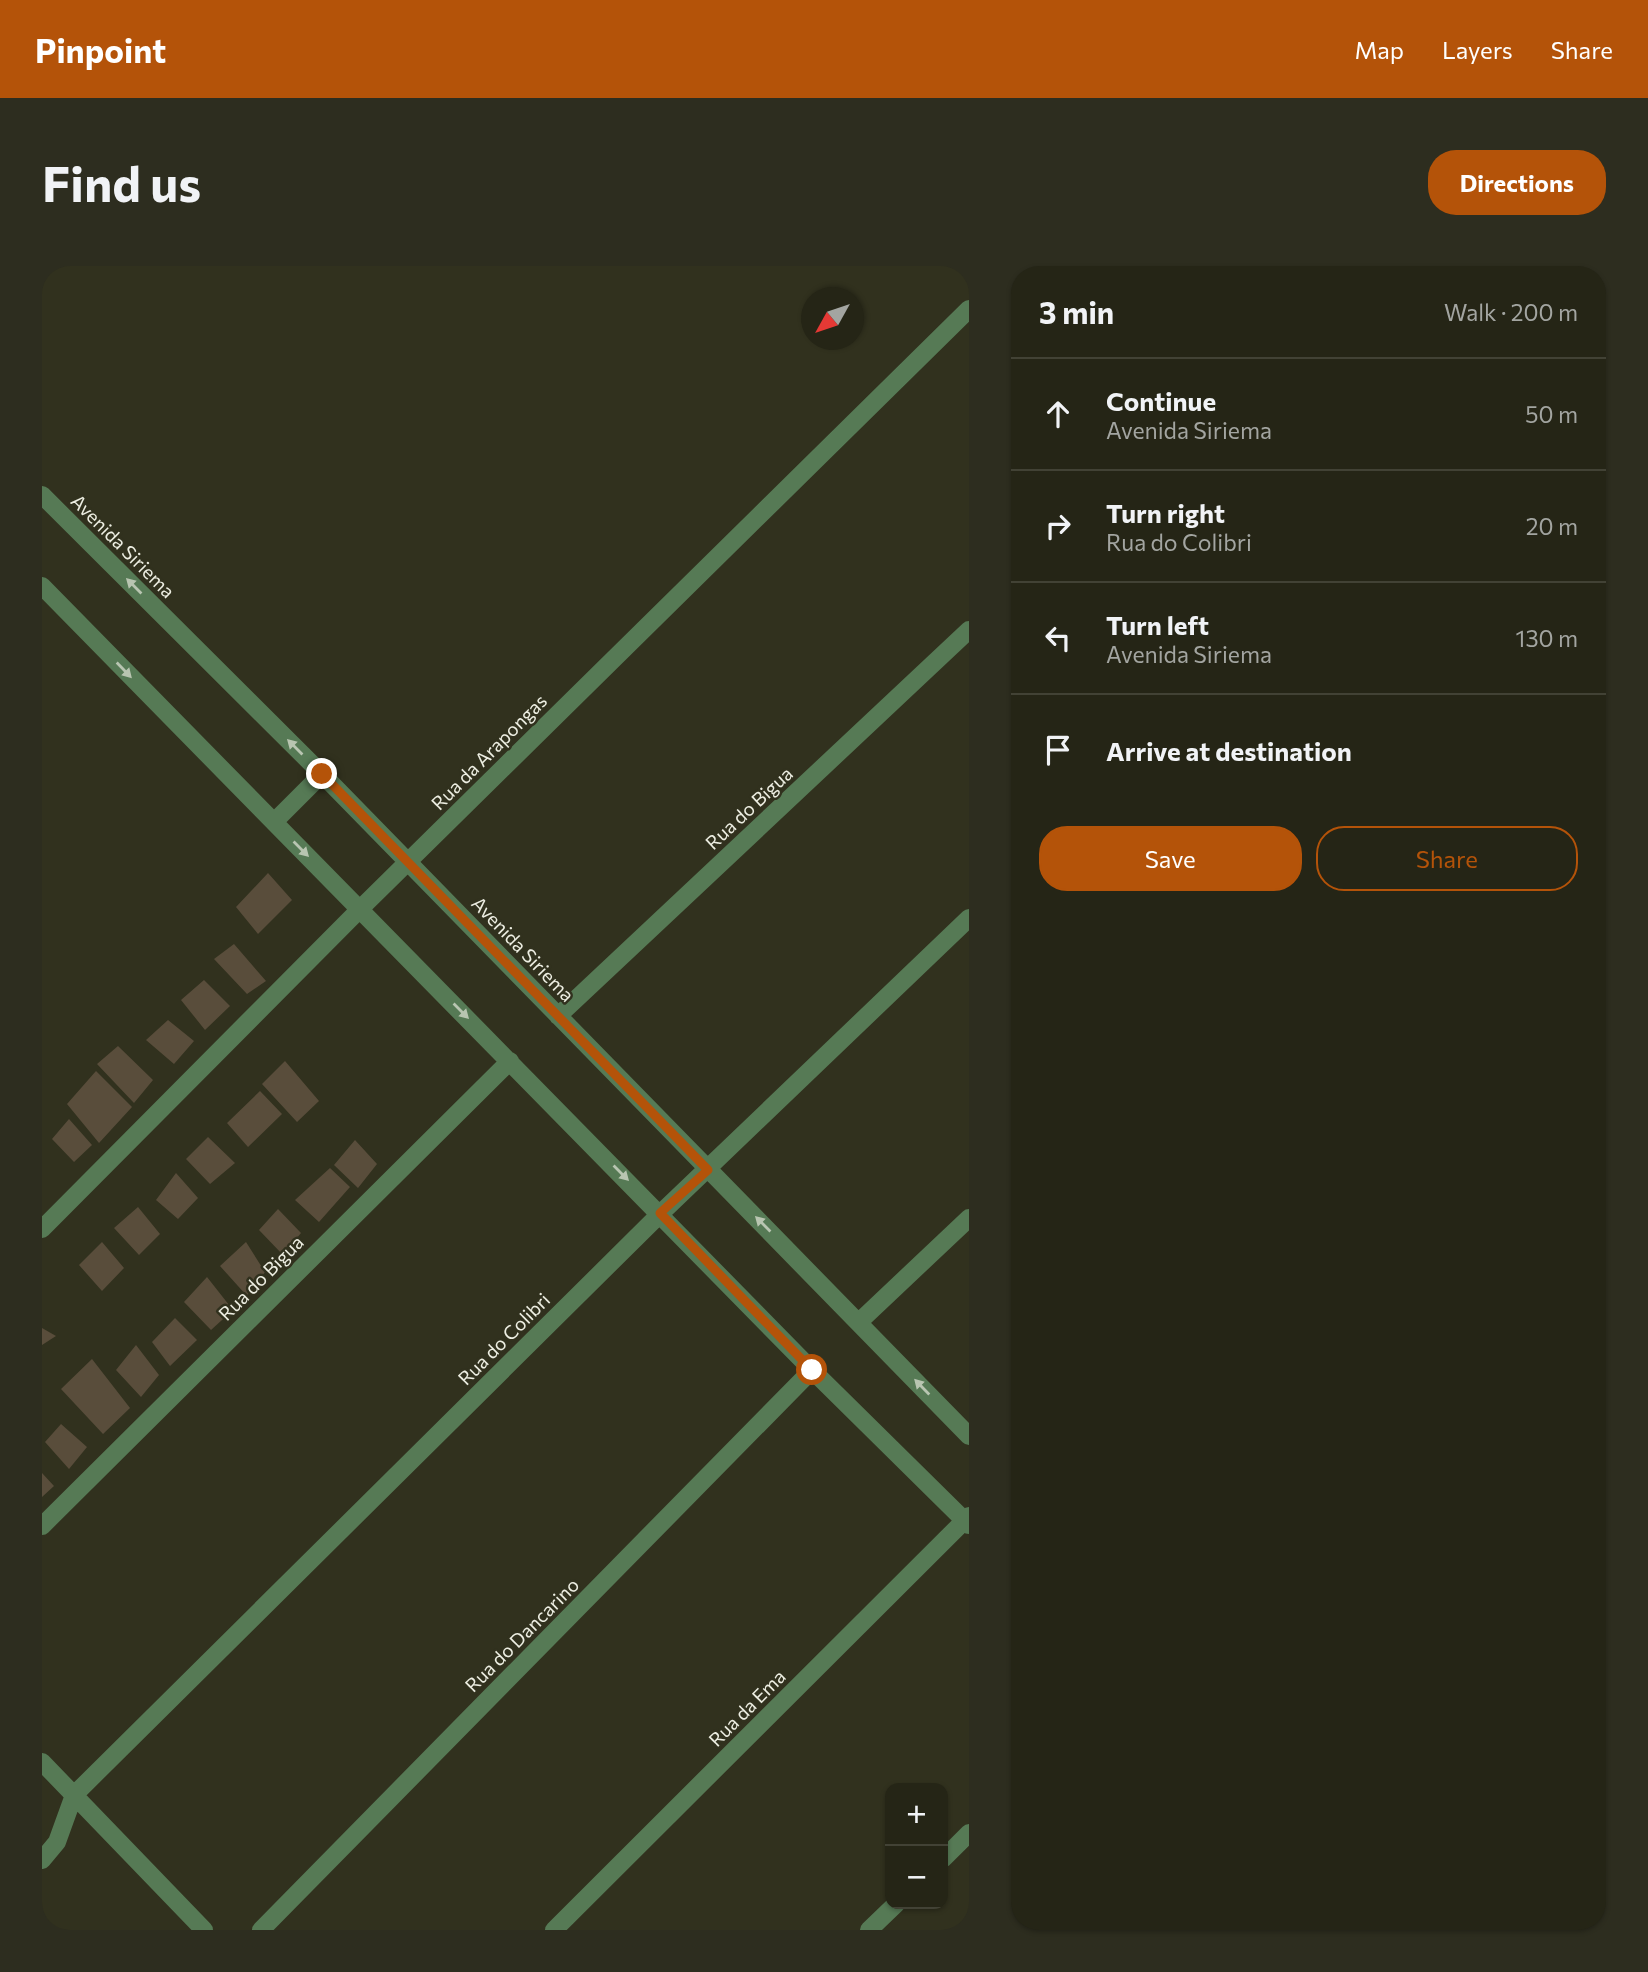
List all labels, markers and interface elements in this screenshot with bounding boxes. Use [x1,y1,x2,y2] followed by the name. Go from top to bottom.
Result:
[35,29,166,70] text: Pinpoint
[1355,35,1404,64] text: Map
[1442,35,1513,64] text: Layers
[1551,35,1613,64] text: Share
[1428,150,1606,215] button: Directions
[42,152,201,212] text: Find us
[801,287,864,350] north arrow
[1039,293,1114,330] text: 3 min
[1444,298,1578,326] text: Walk · 200 m
[1106,385,1216,416] text: Continue
[1039,395,1077,433] icon: ahead
[1525,400,1578,428] text: 50 m
[1106,416,1272,444] text: Avenida Siriema
[67,489,180,602] street label: Avenida Siriema
[1106,497,1225,528] text: Turn right
[1039,507,1077,545] icon: right
[1526,512,1578,540] text: 20 m
[1106,528,1252,556] text: Rua do Colibri
[125,578,142,595] one-way arrow
[1106,609,1209,640] text: Turn left
[1039,619,1077,657] icon: left
[1516,624,1578,652] text: 130 m
[1106,640,1272,668] text: Avenida Siriema
[116,661,133,678] one-way arrow
[426,689,551,814] street label: Rua da Arapongas
[1039,731,1077,769] icon: arrive
[1106,735,1352,766] text: Arrive at destination
[287,739,304,755] one-way arrow
[306,758,337,789] route end
[700,761,797,854] street label: Rua do Bigua
[1039,826,1302,891] button: Save
[1316,826,1578,891] button: Share
[292,841,309,858] one-way arrow
[467,891,579,1006] street label: Avenida Siriema
[452,1002,468,1019] one-way arrow
[612,1164,628,1181] one-way arrow
[754,1216,771,1233] one-way arrow
[213,1230,308,1325] street label: Rua do Bigua
[453,1288,554,1389] street label: Rua do Colibri
[796,1354,827,1385] route start
[914,1379,930,1396] one-way arrow
[460,1573,583,1696] street label: Rua do Dancarino
[703,1664,790,1751] street label: Rua da Ema
[885,1783,948,1909] map controls
[885,1783,948,1846] button: +
[885,1846,948,1909] button: −

